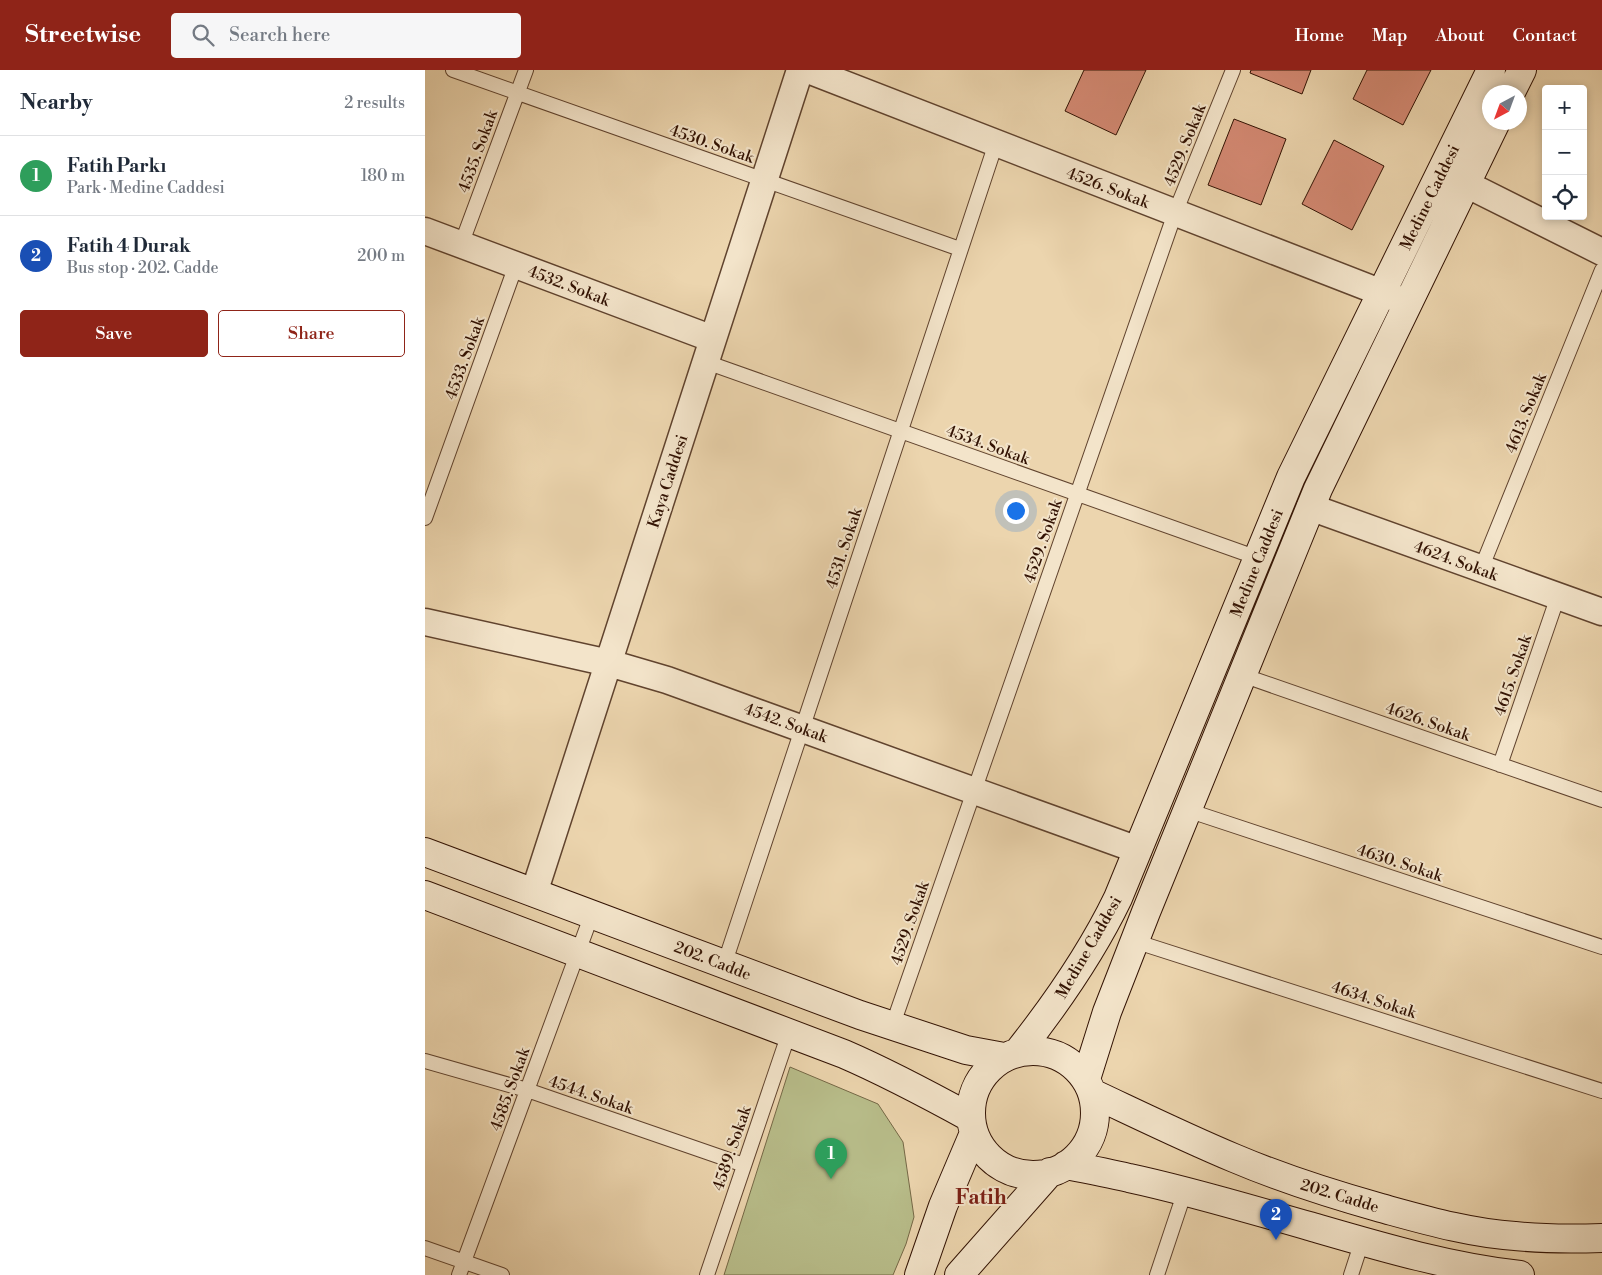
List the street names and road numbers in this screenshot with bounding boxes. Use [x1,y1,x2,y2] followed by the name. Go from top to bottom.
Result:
[1159,100,1211,190] street label: 4529. Sokak
[454,106,503,195] street label: 4535. Sokak
[667,120,758,168] street label: 4530. Sokak
[1396,141,1464,254] street label: Medine Caddesi
[1063,163,1154,214] street label: 4526. Sokak
[525,261,614,311] street label: 4532. Sokak
[441,313,490,402] street label: 4533. Sokak
[1501,369,1552,456] street label: 4613. Sokak
[943,421,1034,470] street label: 4534. Sokak
[643,432,692,531] street label: Kaya Caddesi
[1019,495,1067,586] street label: 4529. Sokak
[821,504,867,592] street label: 4531. Sokak
[1226,506,1288,620] street label: Medine Caddesi
[1411,536,1502,586] street label: 4624. Sokak
[1490,630,1537,719] street label: 4615. Sokak
[1383,698,1474,746] street label: 4626. Sokak
[741,699,832,748] street label: 4542. Sokak
[1354,840,1447,887] street label: 4630. Sokak
[886,877,934,968] street label: 4529. Sokak
[1051,893,1126,1002] street label: Medine Caddesi
[671,937,754,985] street label: 202. Cadde
[1329,977,1420,1024] street label: 4634. Sokak
[486,1043,535,1134] street label: 4585. Sokak
[546,1071,637,1119] street label: 4544. Sokak
[708,1102,756,1193] street label: 4589. Sokak
[1298,1175,1381,1217] street label: 202. Cadde

